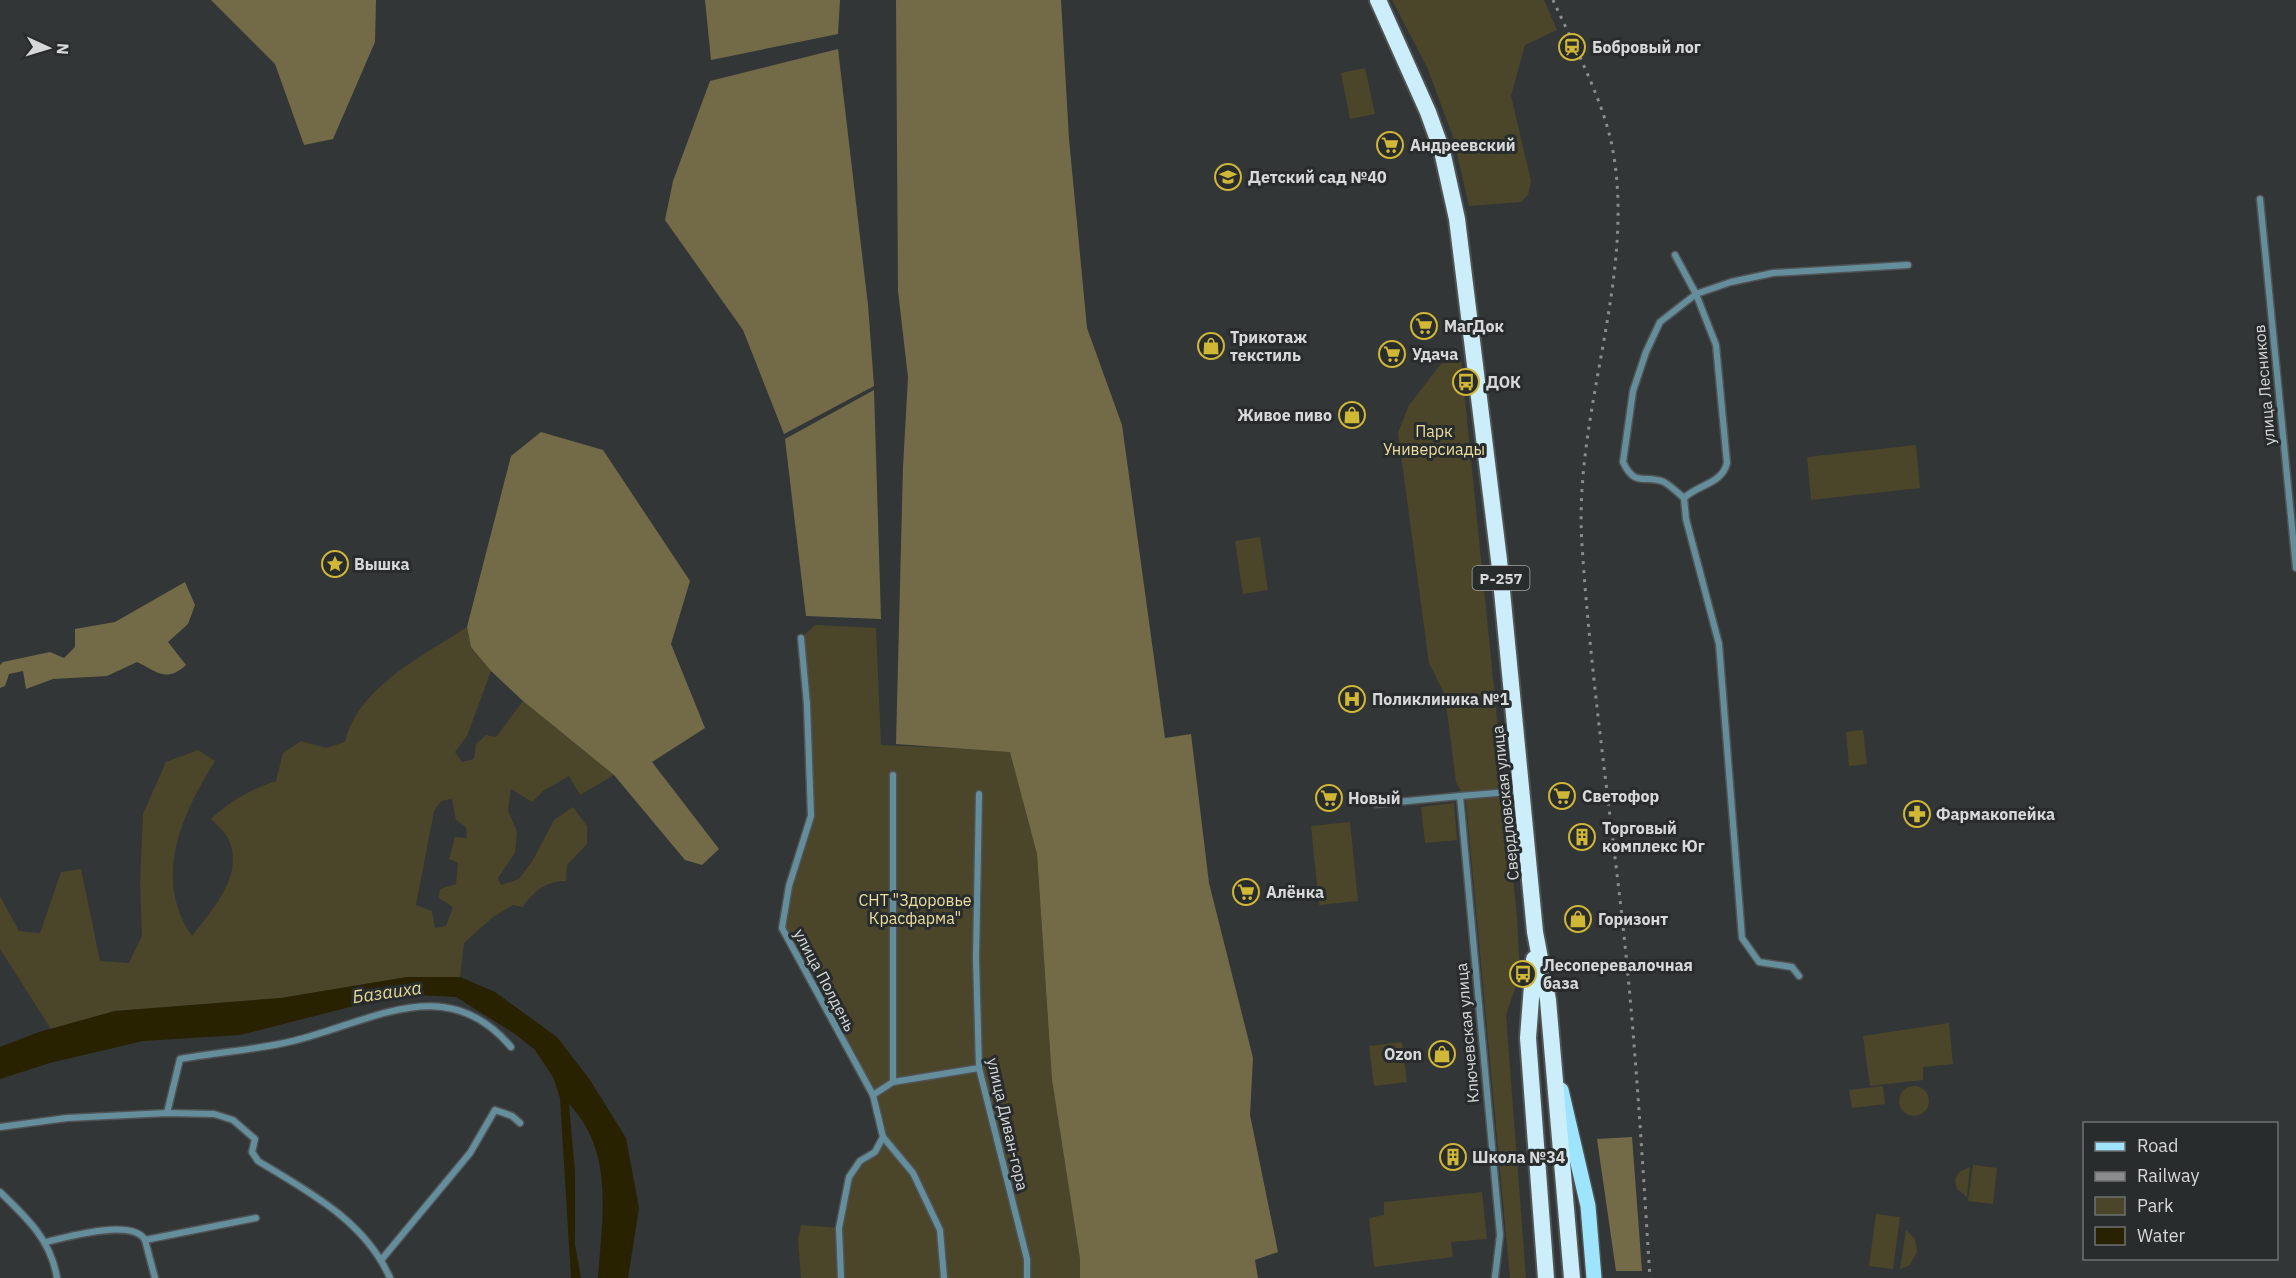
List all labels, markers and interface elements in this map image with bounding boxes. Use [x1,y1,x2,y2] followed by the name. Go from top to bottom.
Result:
[18,18,78,78] north arrow
[1557,32,1587,62] station icon: Бобровый лог
[1592,37,1701,57] place label: Бобровый лог
[53,43,73,56] text: N
[1375,130,1405,160] supermarket icon: Андреевский
[1410,135,1516,155] place label: Андреевский
[1213,162,1243,192] school or university icon: Детский сад №40
[1248,167,1387,187] place label: Детский сад №40
[1409,311,1439,341] supermarket icon: МагДок
[1444,316,1504,336] place label: МагДок
[2249,324,2279,446] street label: улица Лесников
[1230,327,1307,365] place label: Трикотаж текстиль
[1196,331,1226,361] shop icon: Трикотаж текстиль
[1377,339,1407,369] supermarket icon: Удача
[1412,344,1458,364] place label: Удача
[1451,367,1481,397] bus stop icon: ДОК
[1486,372,1521,392] place label: ДОК
[1337,400,1367,430] shop icon: Живое пиво
[1238,405,1332,425] place label: Живое пиво
[1383,421,1485,459] park label: Парк Универсиады
[320,549,350,579] place icon: Вышка
[354,554,410,574] place label: Вышка
[1472,566,1530,590] road number: Р-257
[1337,684,1367,714] hospital icon: Поликлиника №1
[1372,689,1510,709] place label: Поликлиника №1
[1487,724,1523,881] street label: Свердловская улица
[1547,781,1577,811] supermarket icon: Светофор
[1314,783,1344,813] supermarket icon: Новый
[1582,786,1659,806] place label: Светофор
[1348,788,1401,808] place label: Новый
[1902,799,1932,829] pharmacy icon: Фармакопейка
[1936,804,2055,824] place label: Фармакопейка
[1602,818,1705,856] place label: Торговый комплекс Юг
[1567,822,1597,852] building icon: Торговый комплекс Юг
[1231,877,1261,907] supermarket icon: Алёнка
[1266,882,1324,902] place label: Алёнка
[858,890,972,928] park label: СНТ "Здоровье Красфарма"
[1563,904,1593,934] shop icon: Горизонт
[1598,909,1668,929] place label: Горизонт
[790,925,860,1035] street label: улица Полдень
[1543,955,1693,993] place label: Лесоперевалочная база
[1508,959,1538,989] bus stop icon: Лесоперевалочная база
[1451,962,1483,1104] street label: Ключевская улица
[351,976,423,1008] water label: Базаиха
[1427,1039,1457,1069] shop icon: Ozon
[1384,1044,1422,1064] place label: Ozon
[983,1056,1033,1193] street label: улица Диван-гора
[2083,1122,2278,1260] legend
[2137,1134,2178,1157] text: Road
[1438,1142,1468,1172] building icon: Школа №34
[1472,1147,1566,1167] place label: Школа №34
[2137,1164,2199,1187] text: Railway
[2137,1194,2174,1217] text: Park
[2137,1224,2186,1247] text: Water

